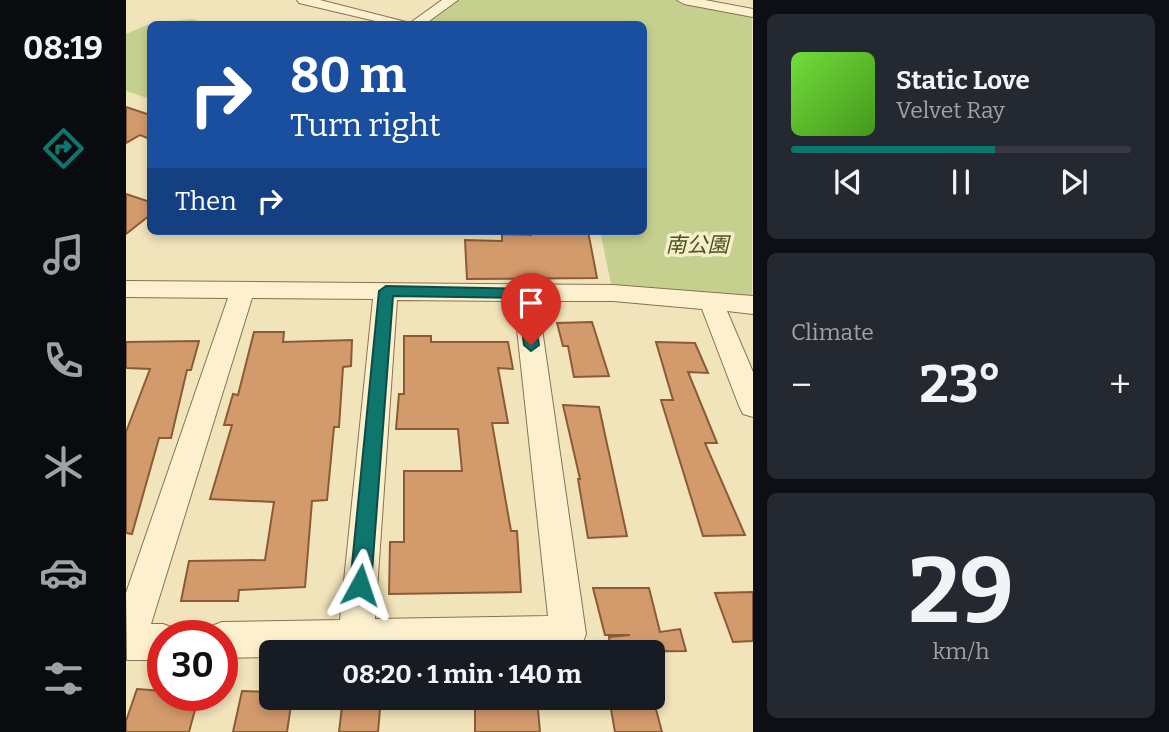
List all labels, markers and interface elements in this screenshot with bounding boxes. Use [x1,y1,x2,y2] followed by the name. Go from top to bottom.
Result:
[23,29,103,67] text: 08:19
[290,46,406,105] text: 80 m
[175,49,266,140] icon: right
[896,65,1030,96] text: Static Love
[896,96,1005,124] text: Velvet Ray
[290,106,441,144] text: Turn right
[39,124,88,173] icon: directions
[829,163,867,201] icon: previous
[942,163,980,201] icon: pause
[1055,163,1093,201] icon: next
[251,182,289,220] icon: right
[175,186,237,217] text: Then
[39,230,88,279] icon: music
[666,232,731,258] park label: 南公園
[501,273,561,345] pin
[512,284,550,322] icon: arrive
[791,318,874,346] text: Climate
[39,336,88,385] icon: phone
[920,353,1002,416] text: 23°
[791,362,812,408] text: −
[1109,362,1131,408] text: +
[39,442,88,491] icon: climate
[908,537,1014,646] text: 29
[39,548,88,597] icon: car
[323,548,397,622] position arrow
[147,620,238,711] speed limit sign: 30
[933,637,989,665] text: km/h
[39,654,88,703] icon: filters
[343,659,582,690] text: 08:20 · 1 min · 140 m

